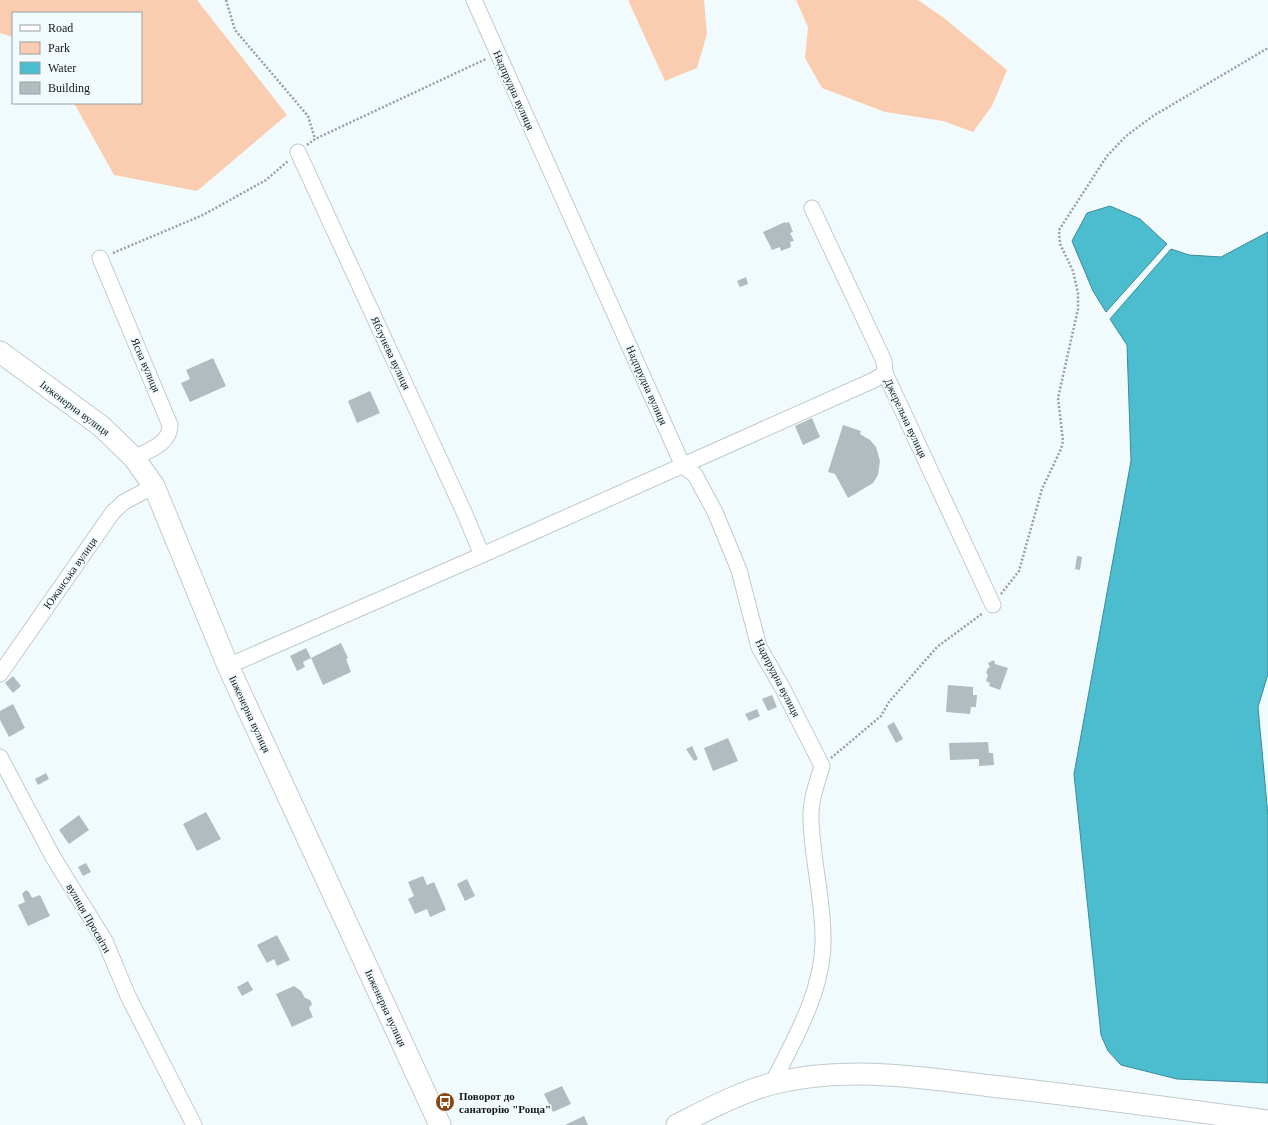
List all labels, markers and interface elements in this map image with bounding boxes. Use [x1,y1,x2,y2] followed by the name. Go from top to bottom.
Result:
[12,12,142,104] legend
[48,21,73,35] text: Road
[48,41,70,55] text: Park
[491,48,537,132] street label: Надпрудна вулиця
[48,61,76,75] text: Water
[48,81,90,95] text: Building
[369,315,413,391] street label: Яблунева вулиця
[129,336,163,394] street label: Ясна вулиця
[624,343,670,427] street label: Надпрудна вулиця
[882,376,930,460] street label: Джерельна вулиця
[38,378,112,438] street label: Інженерна вулиця
[41,535,99,611] street label: Южанська вулиця
[753,637,803,719] street label: Надпрудна вулиця
[227,673,273,755] street label: Інженерна вулиця
[64,881,114,955] street label: вулиця Просвіти
[363,967,409,1049] street label: Інженерна вулиця
[459,1090,551,1115] place label: Поворот до санаторію "Роща"
[434,1091,456,1113] bus stop icon: Поворот до санаторію "Роща"

